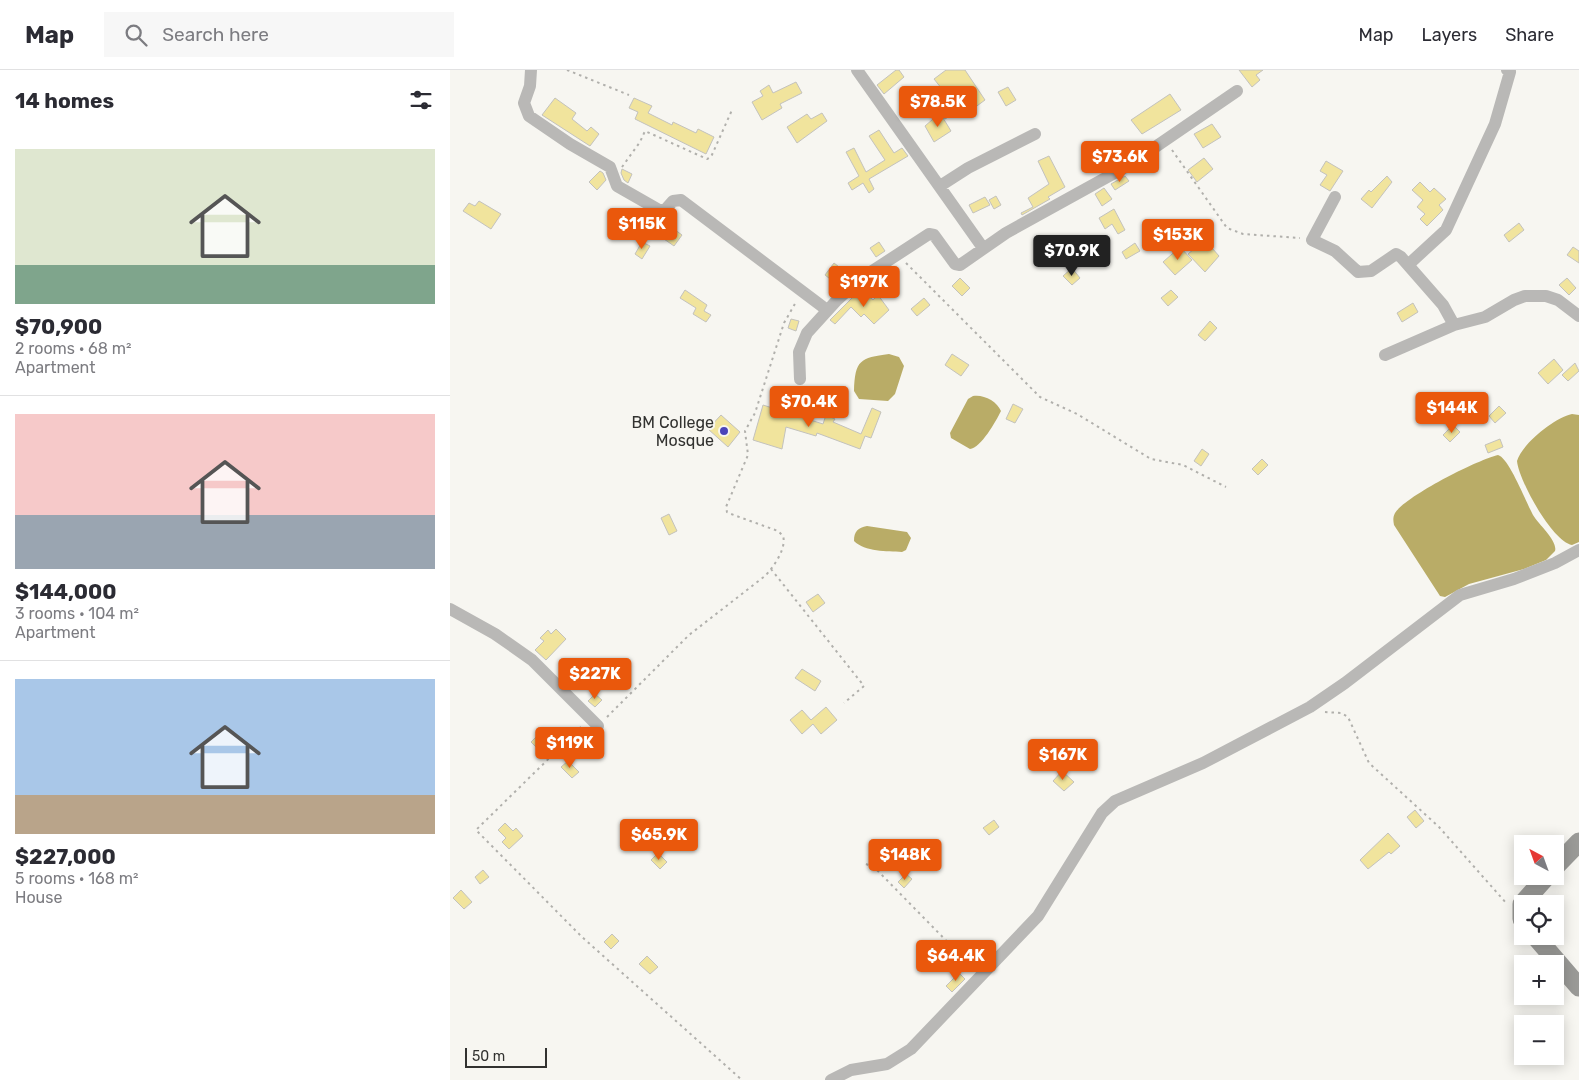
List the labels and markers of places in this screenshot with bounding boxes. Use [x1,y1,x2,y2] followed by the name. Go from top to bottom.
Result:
[897,85,979,128] pin: $78.5K
[1079,140,1161,183] pin: $73.6K
[607,208,677,250] pin: $115K
[1143,218,1213,261] pin: $153K
[1031,234,1113,277] pin: $70.9K
[829,266,899,308] pin: $197K
[768,386,850,428] pin: $70.4K
[1417,392,1487,434] pin: $144K
[632,413,714,450] place label: BM College Mosque
[718,425,730,437] marker: BM College Mosque
[560,658,630,700] pin: $227K
[535,726,605,769] pin: $119K
[1028,738,1098,781] pin: $167K
[618,818,700,861] pin: $65.9K
[870,838,940,881] pin: $148K
[915,940,997,982] pin: $64.4K

